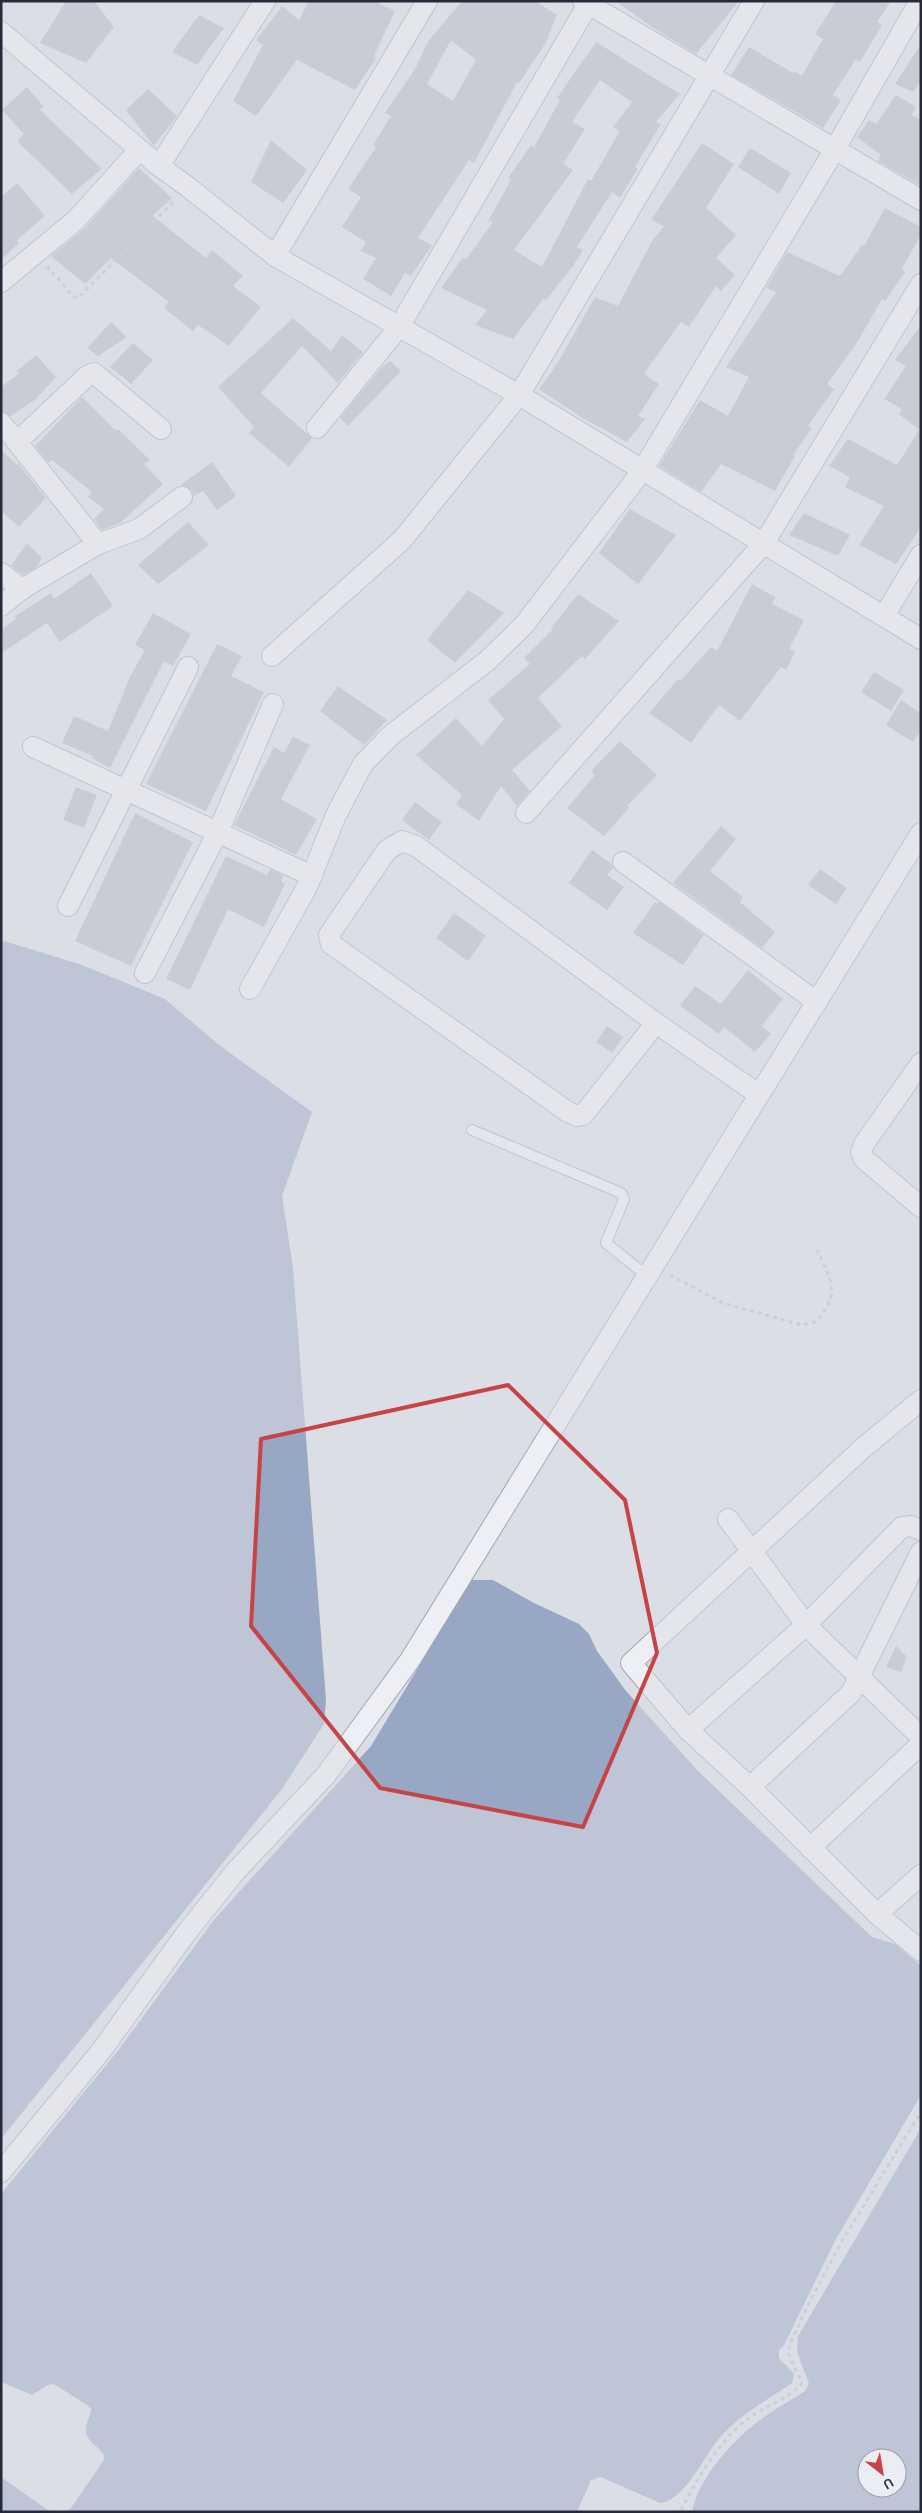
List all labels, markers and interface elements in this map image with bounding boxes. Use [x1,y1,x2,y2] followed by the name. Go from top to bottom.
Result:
[857,2448,907,2498] north arrow
[880,2474,897,2493] text: U

